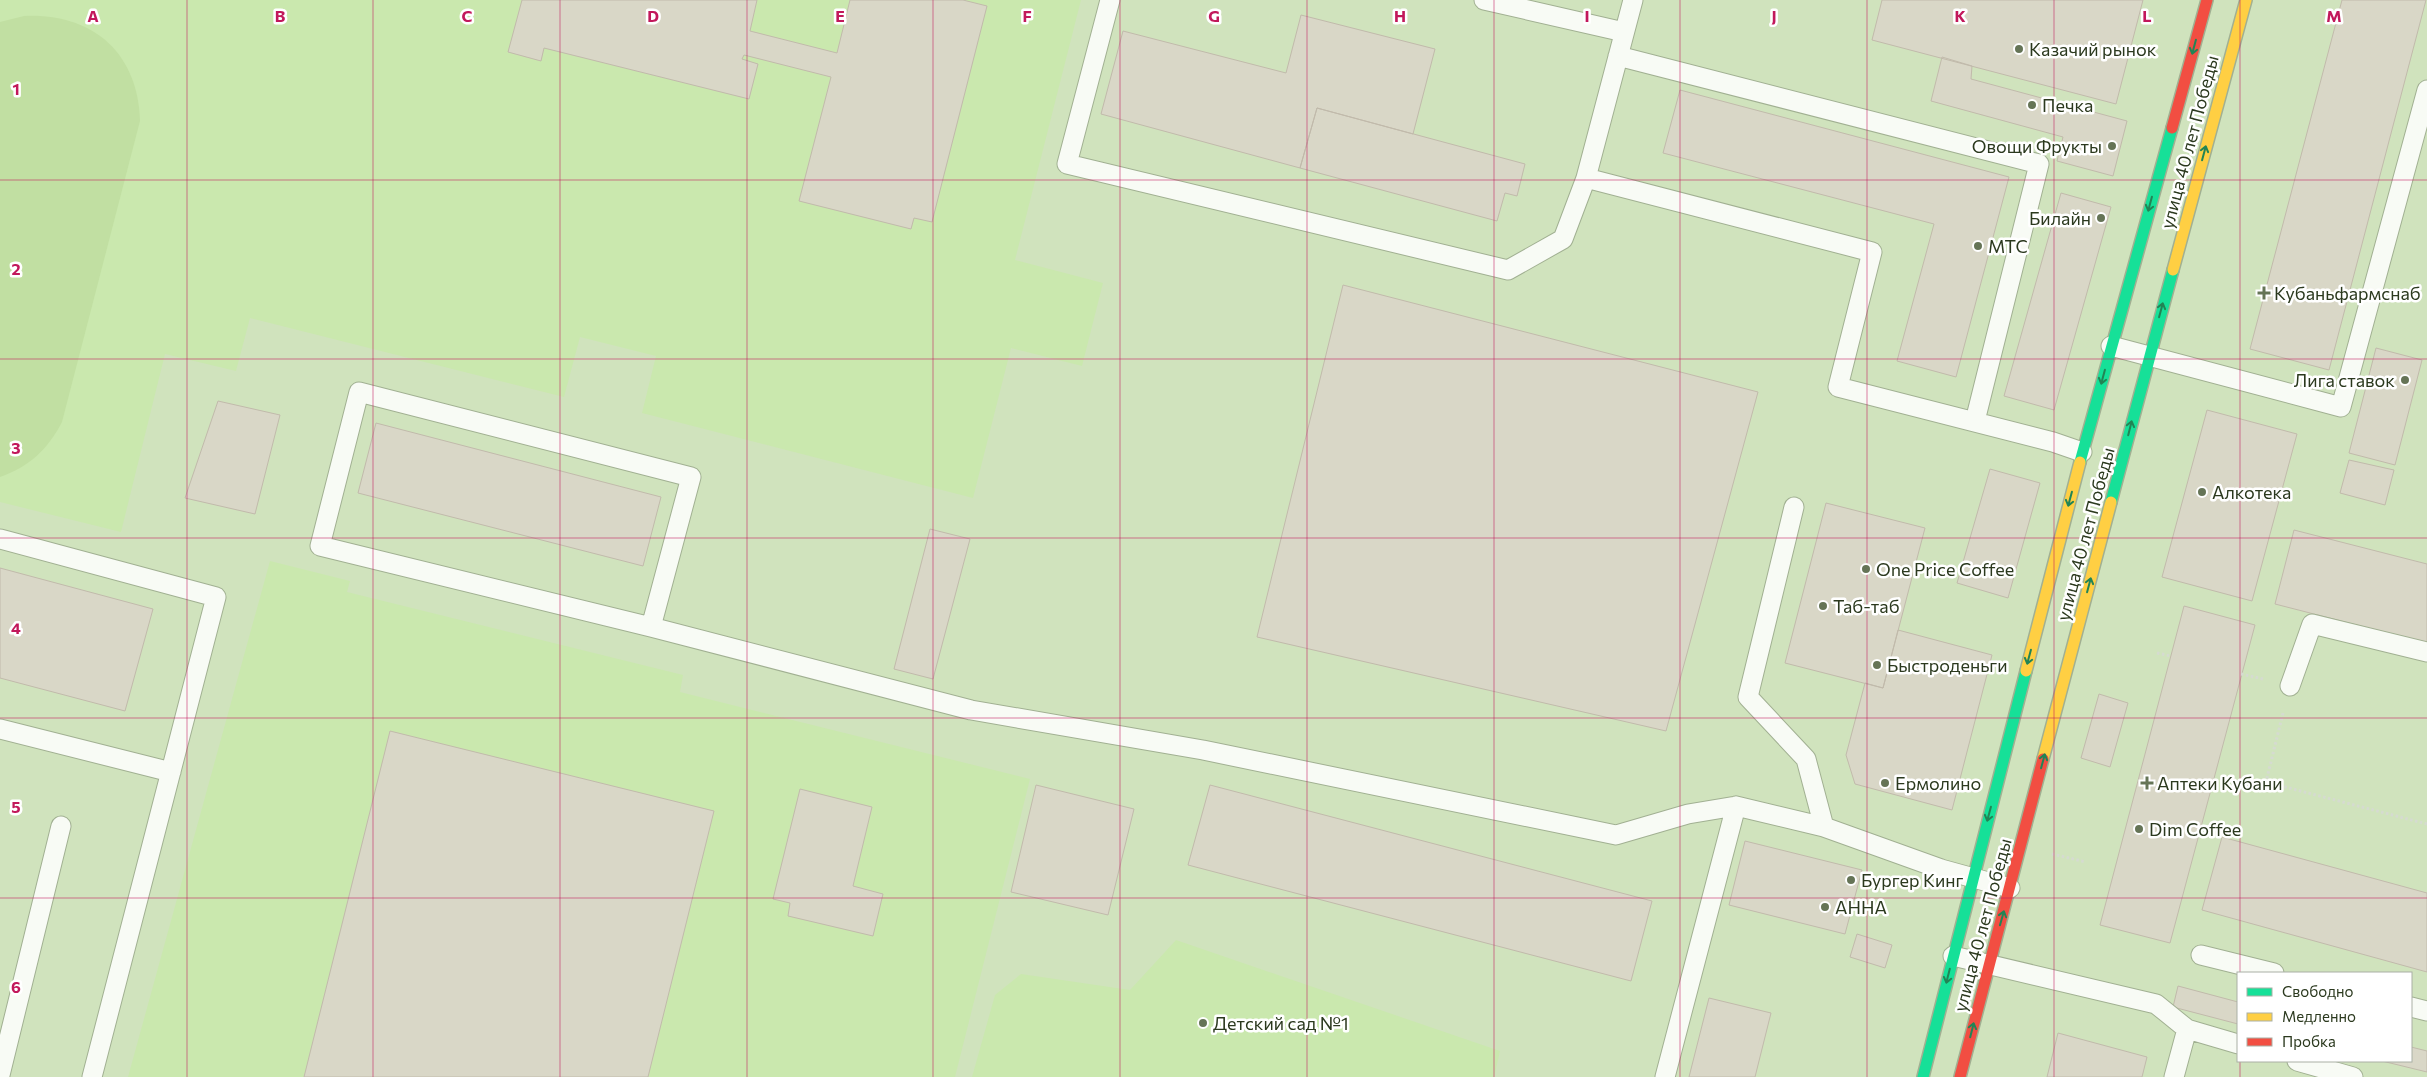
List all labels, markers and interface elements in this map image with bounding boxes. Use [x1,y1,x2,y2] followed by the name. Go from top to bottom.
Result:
[87,6,99,25] text: A
[275,6,286,25] text: B
[462,6,473,25] text: C
[647,6,659,25] text: D
[835,6,845,25] text: E
[1022,6,1032,25] text: F
[1208,6,1220,25] text: G
[1394,6,1406,25] text: H
[1584,6,1590,25] text: I
[1771,6,1777,25] text: J
[1954,6,1966,25] text: K
[2142,6,2152,25] text: L
[2326,6,2342,25] text: M
[2029,38,2157,60] place label: Казачий рынок
[2188,39,2198,55] one-way arrow
[2013,43,2025,55] marker: Казачий рынок
[2155,53,2223,231] street label: улица 40 лет Победы
[12,79,20,98] text: 1
[2042,94,2093,116] place label: Печка
[2026,99,2038,111] marker: Печка
[1972,135,2102,157] place label: Овощи Фрукты
[2106,140,2118,152] marker: Овощи Фрукты
[2200,146,2209,162] one-way arrow
[2145,195,2155,211] one-way arrow
[2029,207,2091,229] place label: Билайн
[2095,212,2107,224] marker: Билайн
[1988,235,2028,257] place label: МТС
[1972,240,1984,252] marker: МТС
[11,259,21,278] text: 2
[2274,282,2421,304] place label: Кубаньфармснаб
[2258,287,2270,299] marker: Кубаньфармснаб
[2157,302,2167,318] one-way arrow
[2097,369,2107,385] one-way arrow
[2294,369,2395,391] place label: Лига ставок
[2399,374,2411,386] marker: Лига ставок
[2126,420,2136,436] one-way arrow
[11,438,21,457] text: 3
[2051,445,2119,623] street label: улица 40 лет Победы
[2212,481,2291,503] place label: Алкотека
[2196,486,2208,498] marker: Алкотека
[2065,491,2074,507] one-way arrow
[1876,558,2014,580] place label: One Price Coffee
[1860,563,1872,575] marker: One Price Coffee
[2085,578,2095,594] one-way arrow
[1833,595,1900,617] place label: Таб-таб
[1817,600,1829,612] marker: Таб-таб
[11,618,21,637] text: 4
[2024,648,2034,664] one-way arrow
[1887,654,2008,676] place label: Быстроденьги
[1871,659,1883,671] marker: Быстроденьги
[2039,753,2048,769] one-way arrow
[1895,772,1981,794] place label: Ермолино
[2157,772,2283,794] place label: Аптеки Кубани
[1879,777,1891,789] marker: Ермолино
[2141,777,2153,789] marker: Аптеки Кубани
[11,797,21,816] text: 5
[1983,806,1993,822] one-way arrow
[2149,818,2241,840] place label: Dim Coffee
[2133,823,2145,835] marker: Dim Coffee
[1948,836,2016,1014] street label: улица 40 лет Победы
[1861,869,1964,891] place label: Бургер Кинг
[1845,874,1857,886] marker: Бургер Кинг
[1835,896,1887,918] place label: АННА
[1819,901,1831,913] marker: АННА
[1997,910,2007,926] one-way arrow
[1943,967,1952,983] one-way arrow
[2237,972,2412,1062] legend
[11,977,21,996] text: 6
[2282,982,2353,1000] text: Свободно
[2282,1007,2356,1025] text: Медленно
[1213,1012,1349,1034] place label: Детский сад №1
[1197,1017,1209,1029] marker: Детский сад №1
[1968,1022,1977,1038] one-way arrow
[2282,1032,2336,1050] text: Пробка

